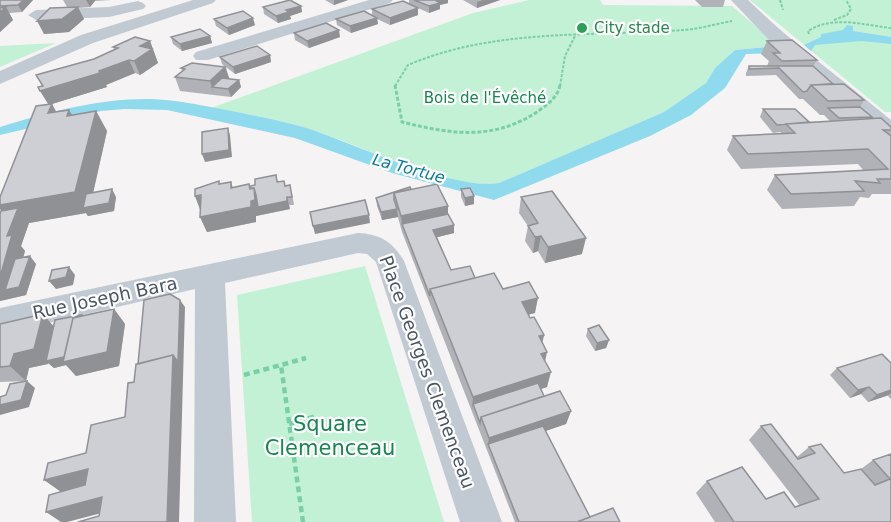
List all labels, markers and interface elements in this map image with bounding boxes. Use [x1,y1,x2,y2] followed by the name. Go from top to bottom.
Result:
[594,19,670,37] place label: City stade
[575,21,589,35] marker: City stade
[424,88,546,107] park label: Bois de l'Évêché
[371,150,447,187] water label: La Tortue
[375,252,479,491] street label: Place Georges Clemenceau
[31,272,179,323] street label: Rue Joseph Bara
[265,412,395,460] park label: Square Clemenceau

